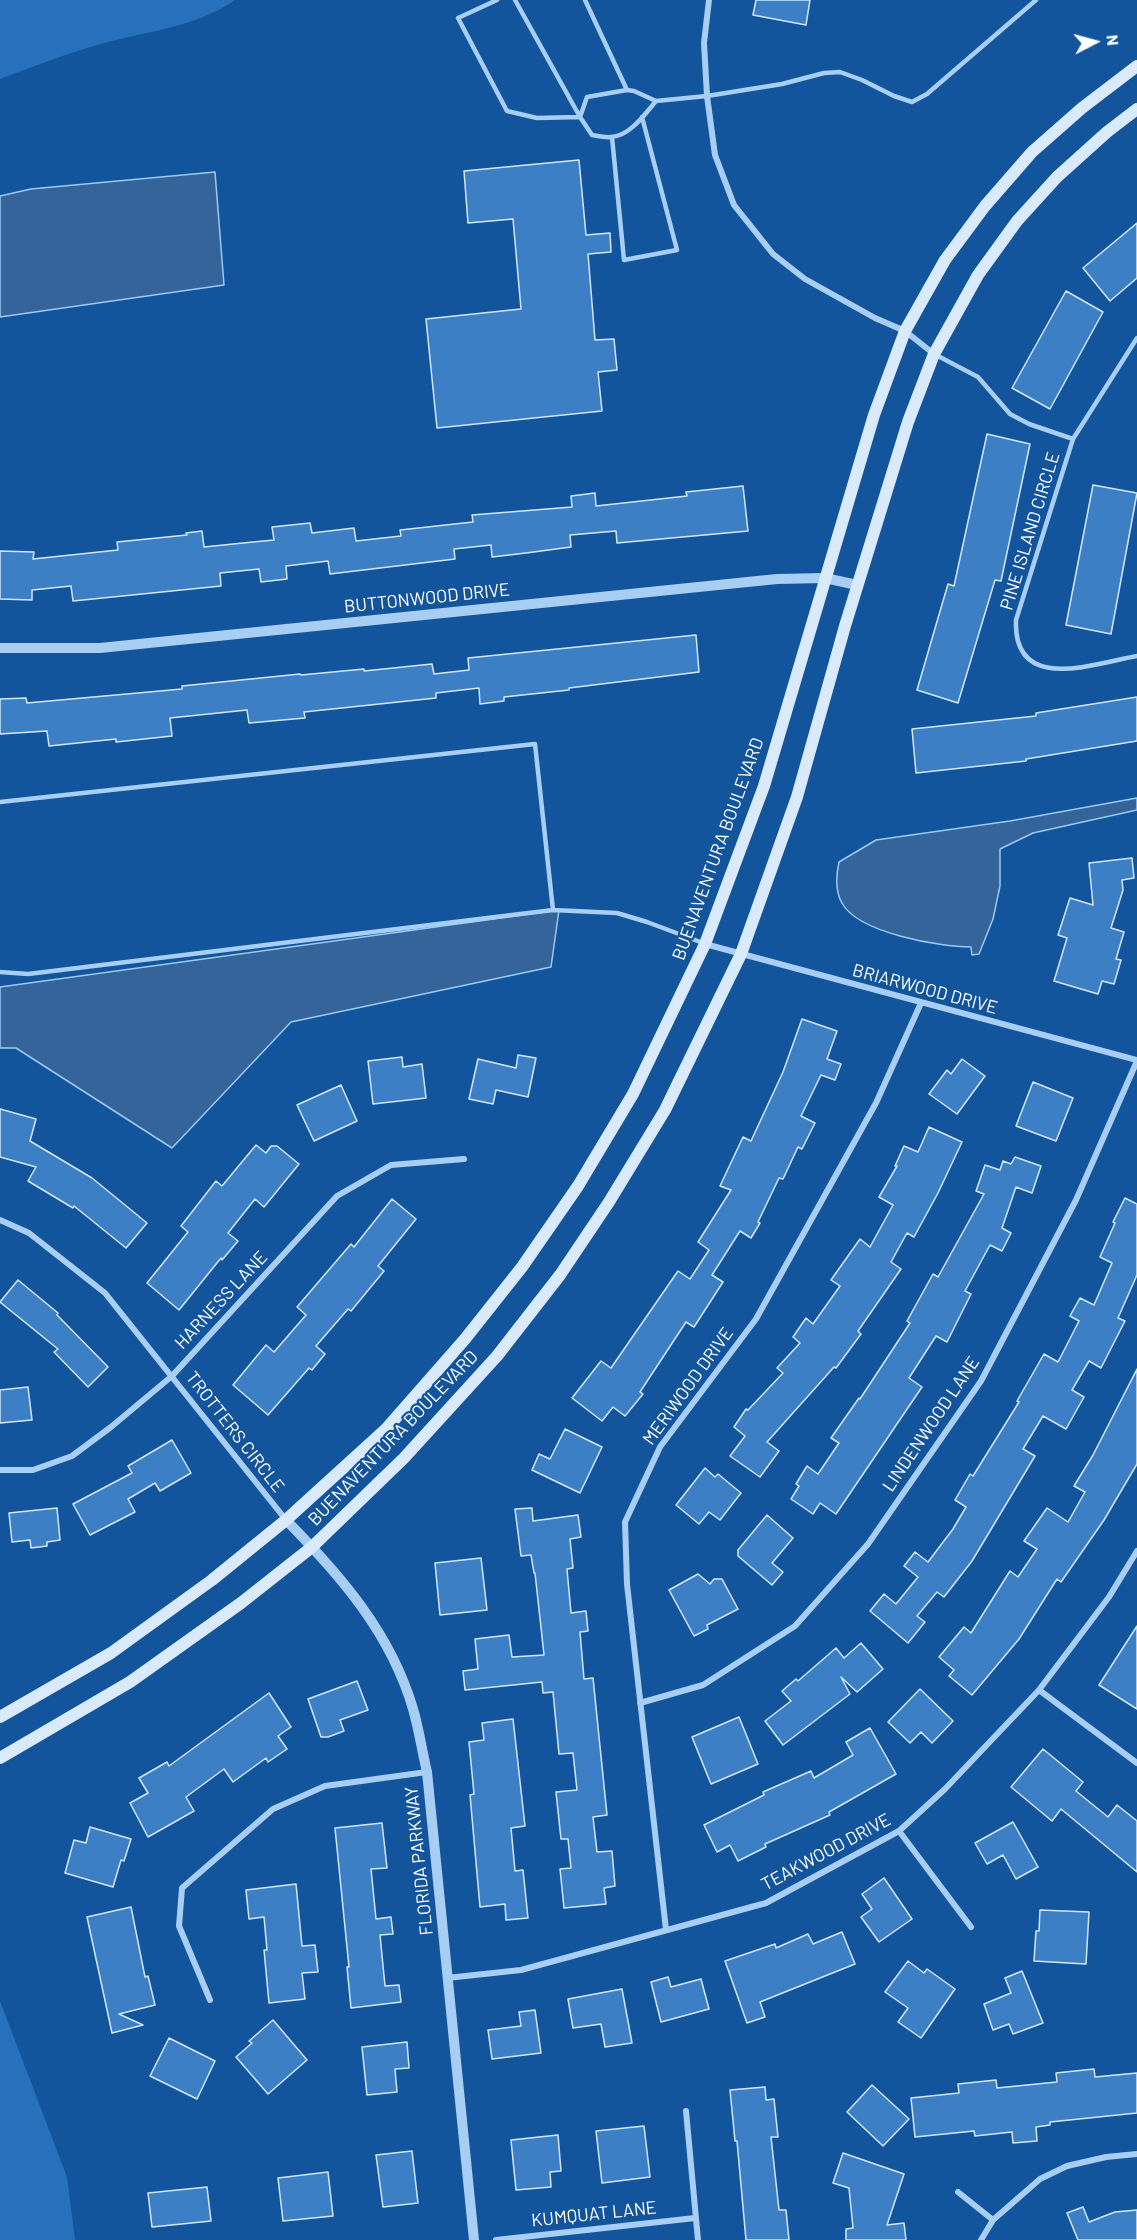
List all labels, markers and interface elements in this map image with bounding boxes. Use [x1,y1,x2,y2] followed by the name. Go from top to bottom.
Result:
[1065,12,1125,72] north arrow
[1103,34,1123,46] text: N
[996,449,1064,613] street label: PINE ISLAND CIRCLE
[343,579,511,617] street label: BUTTONWOOD DRIVE
[668,735,768,963] street label: BUENAVENTURA BOULEVARD
[850,959,1000,1019] street label: BRIARWOOD DRIVE
[170,1247,272,1353] street label: HARNESS LANE
[638,1323,738,1449] street label: MERIWOOD DRIVE
[304,1346,482,1530] street label: BUENAVENTURA BOULEVARD
[878,1352,984,1496] street label: LINDENWOOD LANE
[181,1367,289,1497] street label: TROTTERS CIRCLE
[400,1785,438,1937] street label: FLORIDA PARKWAY
[758,1809,894,1895] street label: TEAKWOOD DRIVE
[530,2197,658,2231] street label: KUMQUAT LANE

